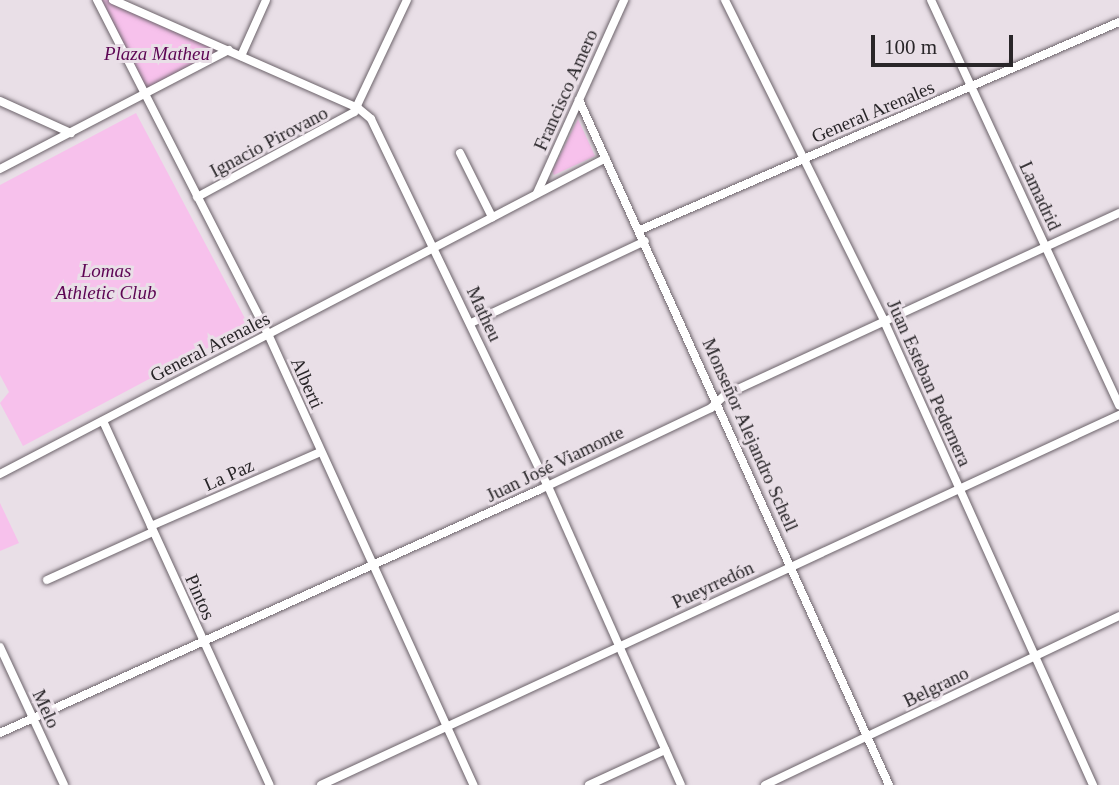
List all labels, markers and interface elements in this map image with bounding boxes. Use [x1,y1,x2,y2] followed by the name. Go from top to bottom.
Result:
[874,21,1016,65] scale bar
[529,25,603,155] street label: Francisco Amero
[884,35,937,59] text: 100 m
[104,43,210,65] park label: Plaza Matheu
[808,76,938,148] street label: General Arenales
[206,101,332,183] street label: Ignacio Pirovano
[1014,158,1066,234] street label: Lamadrid
[56,260,156,304] park label: Lomas Athletic Club
[461,283,507,345] street label: Matheu
[882,296,976,470] street label: Juan Esteban Pedernera
[146,307,274,387] street label: General Arenales
[697,334,803,536] street label: Monseñor Alejandro Schell
[286,354,328,412] street label: Alberti
[482,421,628,507] street label: Juan José Viamonte
[201,454,257,496] street label: La Paz
[668,556,758,614] street label: Pueyrredón
[180,571,220,623] street label: Pintos
[900,661,972,713] street label: Belgrano
[27,686,65,732] street label: Melo

